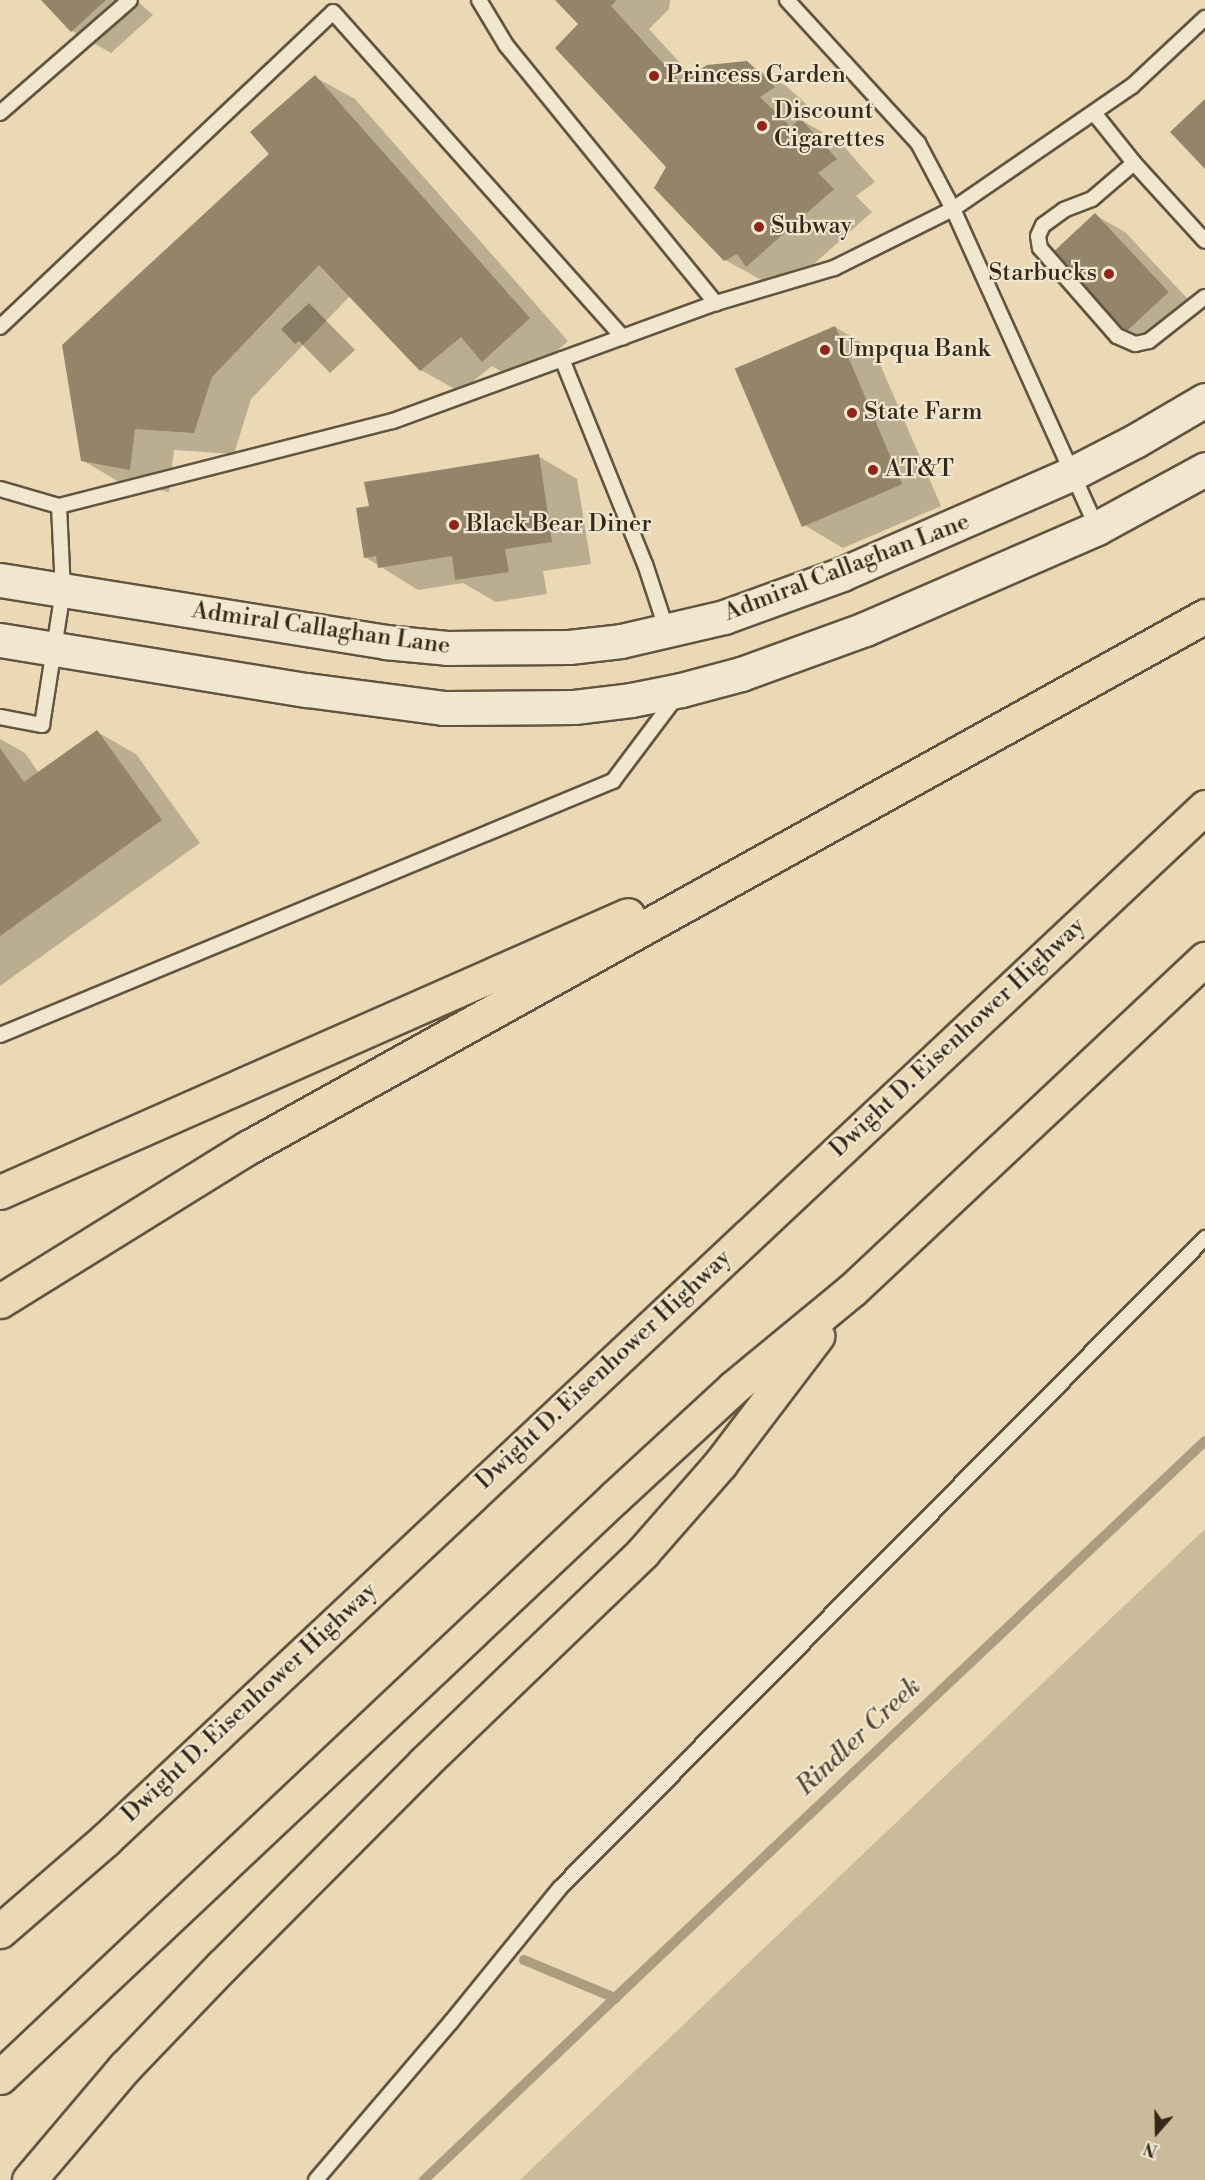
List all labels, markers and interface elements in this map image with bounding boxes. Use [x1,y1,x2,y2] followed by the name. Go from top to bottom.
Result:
[666,62,846,90] place label: Princess Garden
[647,69,661,83] marker: Princess Garden
[774,98,885,154] place label: Discount Cigarettes
[755,119,769,133] marker: Discount Cigarettes
[771,213,852,241] place label: Subway
[752,220,766,234] marker: Subway
[989,260,1097,288] place label: Starbucks
[1102,267,1116,281] marker: Starbucks
[837,336,990,364] place label: Umpqua Bank
[818,343,832,357] marker: Umpqua Bank
[864,399,982,427] place label: State Farm
[845,406,859,420] marker: State Farm
[885,456,954,484] place label: AT&T
[866,463,880,477] marker: AT&T
[720,508,974,628] street label: Admiral Callaghan Lane
[466,511,652,539] place label: Black Bear Diner
[447,518,461,532] marker: Black Bear Diner
[190,597,452,661] street label: Admiral Callaghan Lane
[824,912,1092,1164] street label: Dwight D. Eisenhower Highway
[470,1244,738,1496] street label: Dwight D. Eisenhower Highway
[116,1577,384,1829] street label: Dwight D. Eisenhower Highway
[790,1671,928,1803] water label: Rindler Creek
[1127,2102,1187,2162] north arrow
[1141,2137,1160,2160] text: N

